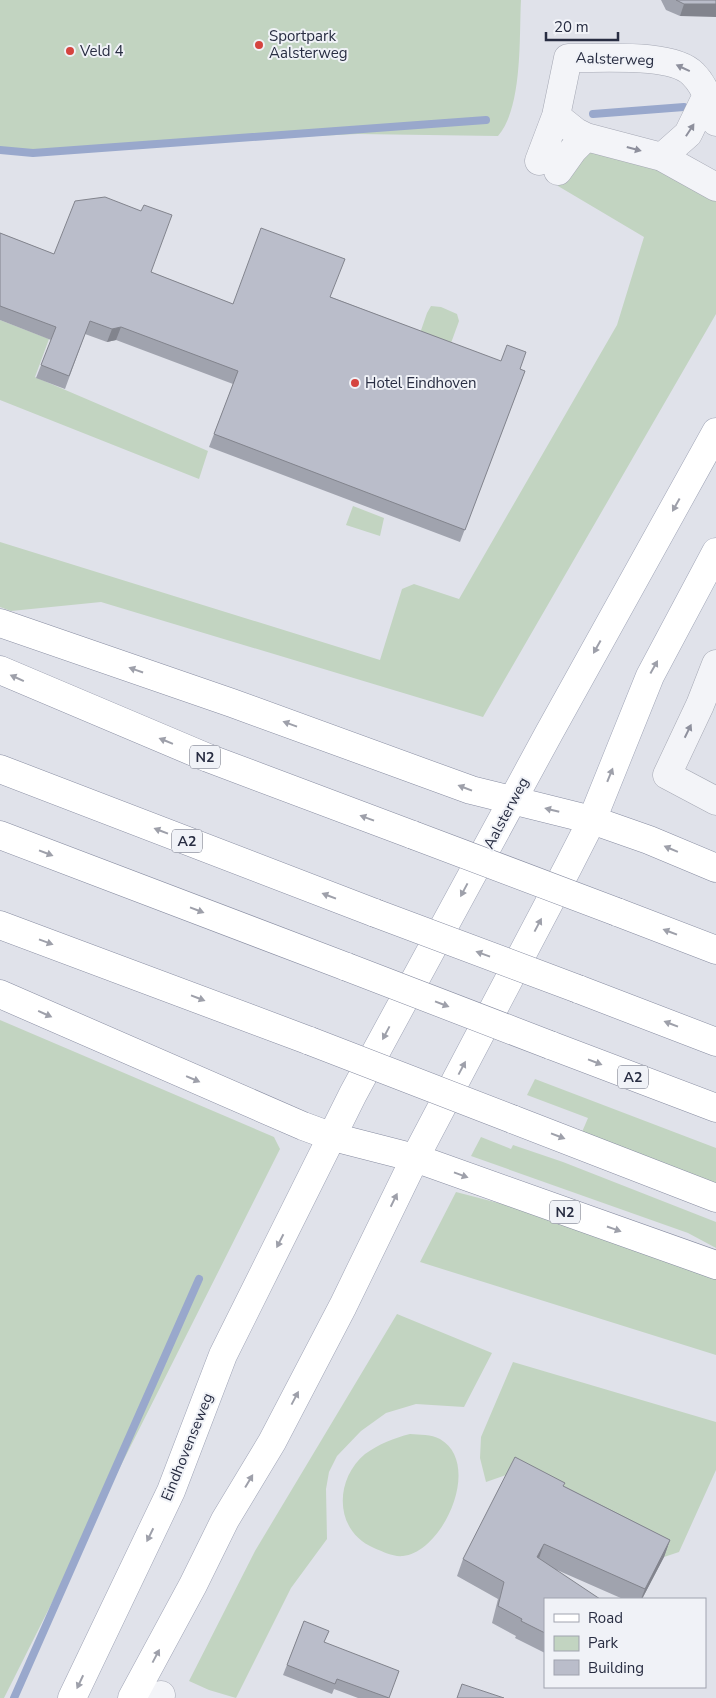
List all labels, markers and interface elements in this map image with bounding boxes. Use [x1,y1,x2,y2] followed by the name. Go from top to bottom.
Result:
[546,10,618,42] scale bar
[554,17,589,37] text: 20 m
[269,26,348,63] place label: Sportpark Aalsterweg
[253,39,265,51] marker: Sportpark Aalsterweg
[79,41,123,61] place label: Veld 4
[64,45,76,57] marker: Veld 4
[575,48,655,70] street label: Aalsterweg
[676,64,690,72] one-way arrow
[685,123,695,137] one-way arrow
[626,145,641,153] one-way arrow
[365,373,477,393] place label: Hotel Eindhoven
[349,377,361,389] marker: Hotel Eindhoven
[672,497,680,512] one-way arrow
[593,640,602,654] one-way arrow
[650,661,659,674] one-way arrow
[129,666,144,673] one-way arrow
[10,673,24,681] one-way arrow
[282,720,297,727] one-way arrow
[684,724,692,738] one-way arrow
[159,737,174,745] one-way arrow
[190,746,220,769] road number: N2
[607,768,615,782] one-way arrow
[479,774,533,852] street label: Aalsterweg
[457,784,472,792] one-way arrow
[544,806,559,814] one-way arrow
[360,814,375,821] one-way arrow
[154,827,169,834] one-way arrow
[172,829,202,852] road number: A2
[664,845,678,853] one-way arrow
[38,850,53,857] one-way arrow
[460,882,468,897] one-way arrow
[321,892,336,900] one-way arrow
[190,907,205,915] one-way arrow
[534,917,542,932] one-way arrow
[663,928,678,936] one-way arrow
[39,938,54,946] one-way arrow
[475,950,490,958] one-way arrow
[191,994,206,1002] one-way arrow
[435,1000,449,1008] one-way arrow
[38,1010,52,1018] one-way arrow
[663,1020,678,1028] one-way arrow
[382,1026,391,1039] one-way arrow
[588,1058,603,1066] one-way arrow
[458,1061,466,1076] one-way arrow
[618,1066,648,1088] road number: A2
[186,1075,200,1083] one-way arrow
[551,1132,566,1140] one-way arrow
[453,1172,468,1179] one-way arrow
[391,1193,399,1207] one-way arrow
[550,1200,580,1224] road number: N2
[606,1226,621,1233] one-way arrow
[275,1234,283,1248] one-way arrow
[156,1390,218,1504] street label: Eindhovenseweg
[291,1391,299,1406] one-way arrow
[244,1474,253,1487] one-way arrow
[145,1528,153,1542] one-way arrow
[544,1598,706,1688] legend
[588,1608,623,1628] text: Road
[588,1633,618,1653] text: Park
[152,1648,160,1663] one-way arrow
[588,1658,644,1678] text: Building
[76,1675,84,1689] one-way arrow

